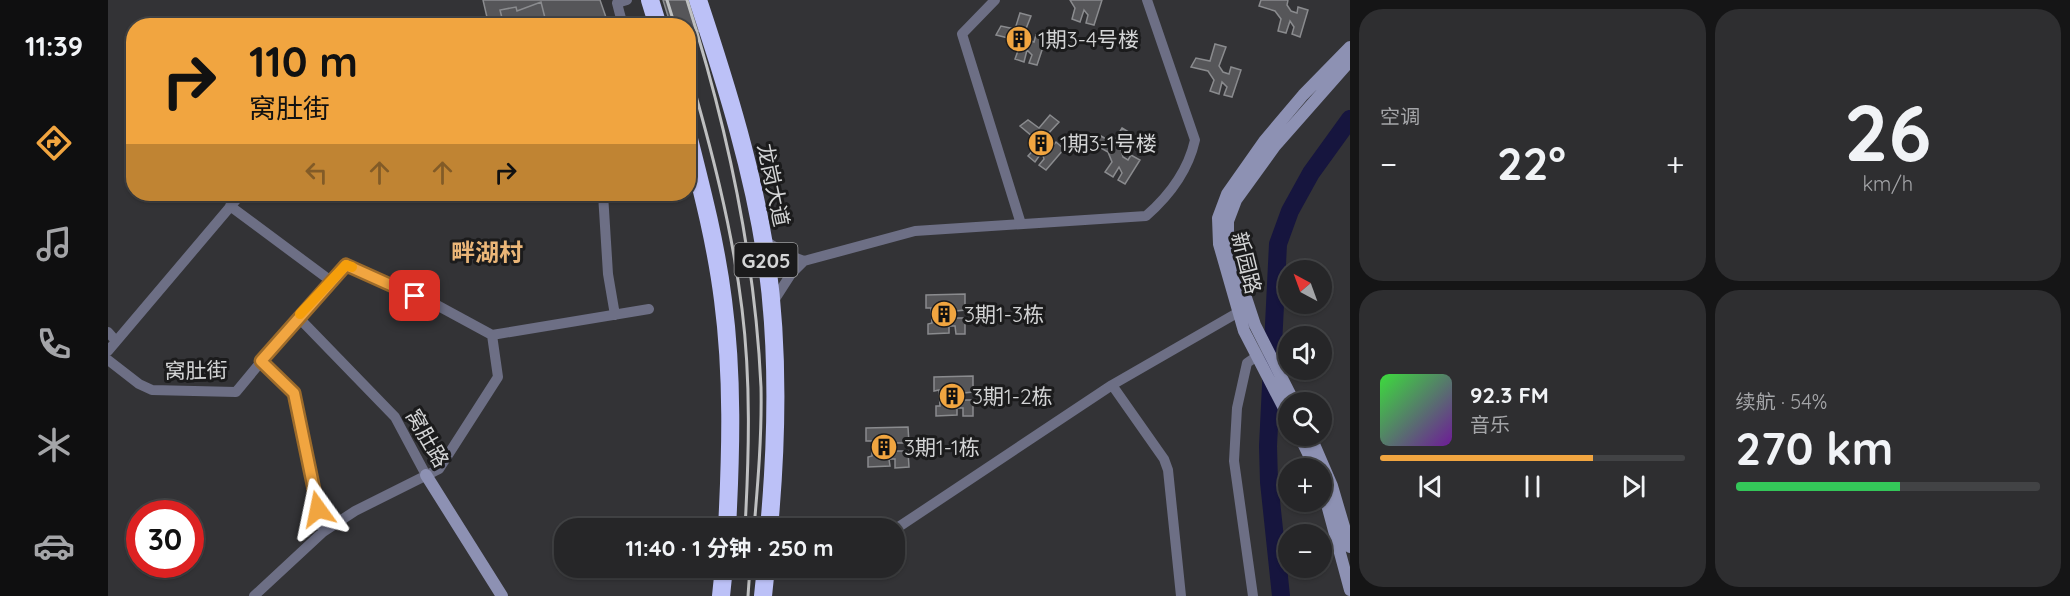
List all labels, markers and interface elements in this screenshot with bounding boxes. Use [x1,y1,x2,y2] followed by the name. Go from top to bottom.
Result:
[1004,24,1034,54] building icon: 1期3-4号楼
[1038,26,1139,52] place label: 1期3-4号楼
[25,29,83,63] text: 11:39
[249,35,358,88] text: 110 m
[150,42,228,120] icon: right
[1844,83,1932,181] text: 26
[249,91,330,125] text: 窝肚街
[1380,104,1420,129] text: 空调
[33,122,75,164] icon: directions
[1026,128,1056,158] building icon: 1期3-1号楼
[1060,130,1157,156] place label: 1期3-1号楼
[1497,135,1566,191] text: 22°
[753,141,795,229] street label: 龙岗大道
[1380,143,1397,184] text: −
[1666,143,1685,184] text: +
[300,156,333,189] icon: left
[363,156,396,189] icon: ahead
[426,156,459,189] icon: ahead
[489,156,522,189] icon: right
[1862,171,1913,196] text: km/h
[33,223,75,265] icon: music
[1227,229,1267,297] street label: 新园路
[451,237,523,267] district label: 畔湖村
[734,243,798,277] road number: G205
[1278,260,1332,314] north arrow
[1278,260,1332,578] map controls
[389,270,440,321] pin
[398,279,431,312] icon: arrive
[929,299,959,329] building icon: 3期1-3栋
[964,301,1044,327] place label: 3期1-3栋
[33,323,75,365] icon: phone
[1278,326,1332,380] button: sound
[164,356,228,384] street label: 窝肚街
[937,381,967,411] building icon: 3期1-2栋
[1470,381,1549,409] text: 92.3 FM
[972,383,1053,409] place label: 3期1-2栋
[1736,389,1827,414] text: 续航 · 54%
[1278,392,1332,446] button: search
[401,404,455,472] street label: 窝肚路
[1470,412,1510,437] text: 音乐
[1736,420,1893,476] text: 270 km
[33,424,75,466] icon: climate
[869,432,899,462] building icon: 3期1-1栋
[904,434,980,460] place label: 3期1-1栋
[1278,458,1332,512] button: +
[1414,470,1447,503] icon: previous
[1516,470,1549,503] icon: pause
[1617,470,1650,503] icon: next
[286,477,350,541] position arrow
[126,500,204,578] speed limit sign: 30
[1278,524,1332,578] button: −
[33,525,75,567] icon: car
[626,534,833,562] text: 11:40 · 1 分钟 · 250 m

